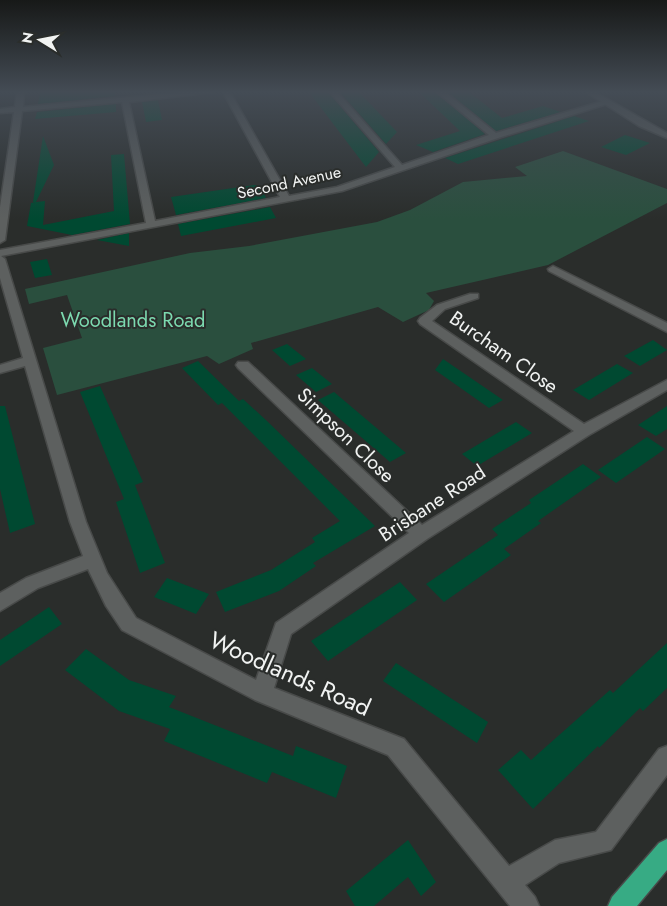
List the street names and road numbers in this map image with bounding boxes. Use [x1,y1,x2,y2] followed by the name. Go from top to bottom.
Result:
[235,160,343,205] street label: Second Avenue
[443,304,564,401] street label: Burcham Close
[290,381,401,490] street label: Simpson Close
[373,458,491,549] street label: Brisbane Road
[204,622,377,725] street label: Woodlands Road

